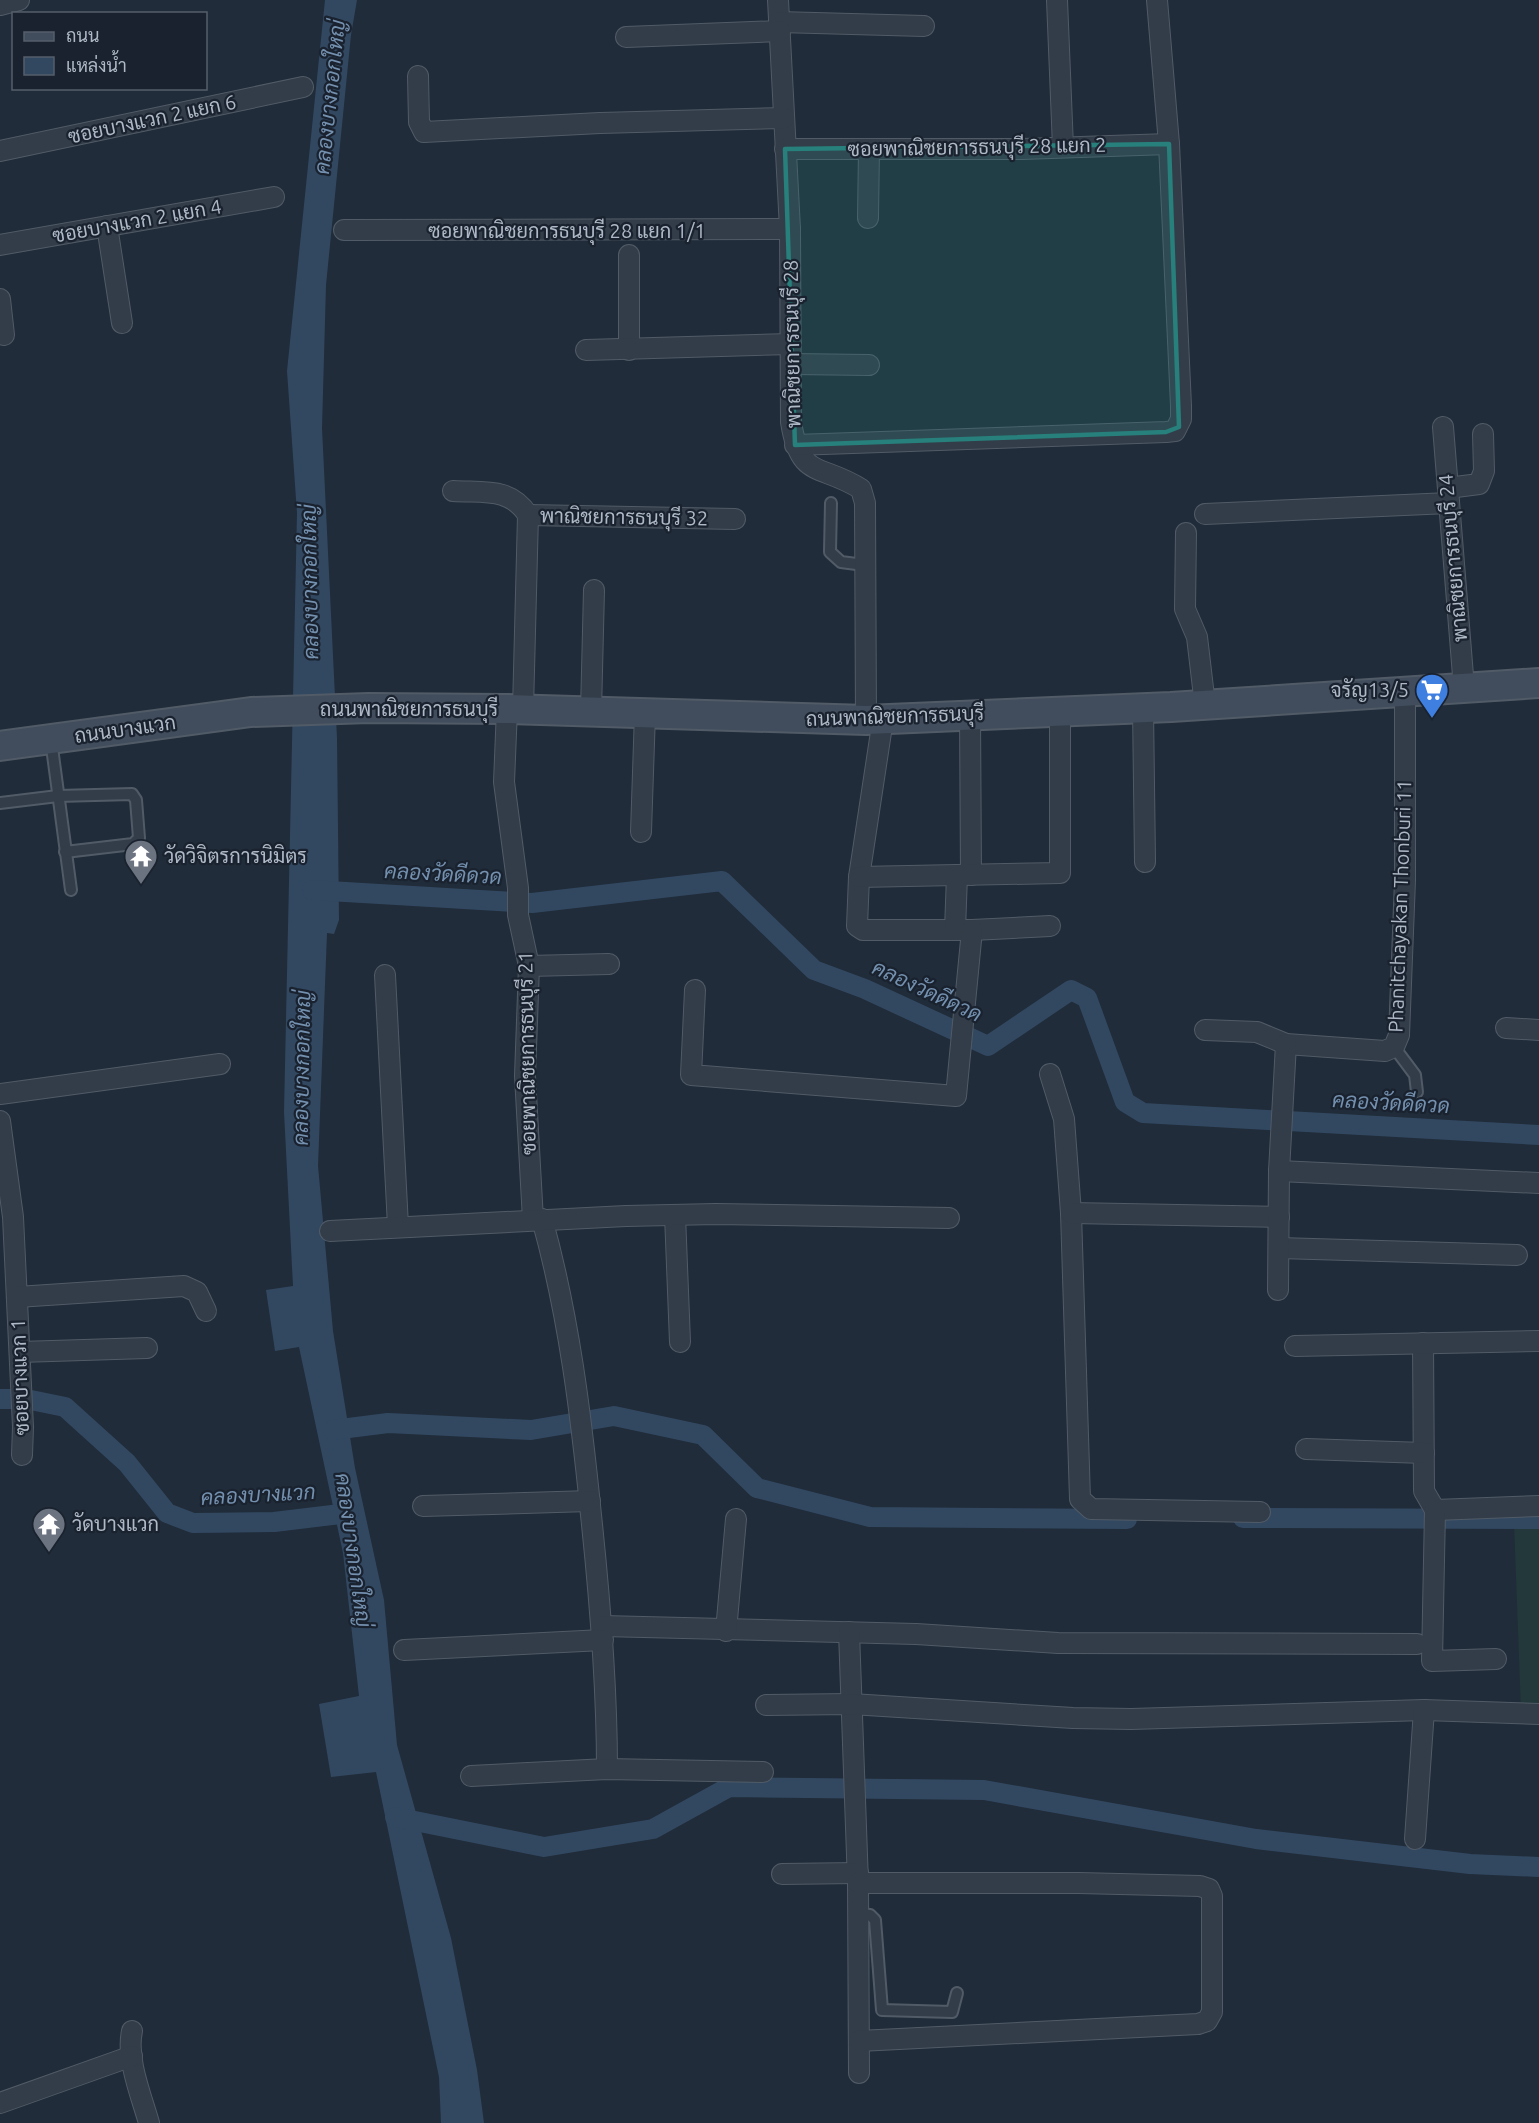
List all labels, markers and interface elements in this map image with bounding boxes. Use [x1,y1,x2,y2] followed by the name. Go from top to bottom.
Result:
[12,12,207,90] legend
[309,17,350,176] water label: คลองบางกอกใหญ่
[66,25,99,45] text: ถนน
[66,50,127,75] text: แหล่งน้ำ
[66,89,238,148] street label: ซอยบางแวก 2 แยก 6
[847,132,1107,163] street label: ซอยพาณิชยการธนบุรี 28 แยก 2
[51,194,223,247] street label: ซอยบางแวก 2 แยก 4
[428,218,706,245] street label: ซอยพาณิชยการธนบุรี 28 แยก 1/1
[778,260,807,428] street label: พาณิชยการธนบุรี 28
[1433,473,1474,643] street label: พาณิชยการธนบุรี 24
[296,503,323,660] water label: คลองบางกอกใหญ่
[540,503,708,532] street label: พาณิชยการธนบุรี 32
[1414,672,1450,719] supermarket icon: จรัญ13/5
[1330,678,1409,702] place label: จรัญ13/5
[320,696,498,723] street label: ถนนพาณิชยการธนบุรี
[805,700,985,733] street label: ถนนพาณิชยการธนบุรี
[73,710,177,747] street label: ถนนบางแวก
[1384,779,1415,1033] street label: Phanitchayakan Thonburi 11
[123,838,159,885] temple icon: วัดวิจิตรการนิมิตร
[164,844,307,867] place label: วัดวิจิตรการนิมิตร
[384,858,503,888] water label: คลองวัดดีดวด
[512,951,543,1155] street label: ซอยพาณิชยการธนบุรี 21
[869,954,986,1026] water label: คลองวัดดีดวด
[288,989,315,1146] water label: คลองบางกอกใหญ่
[1332,1087,1451,1117] water label: คลองวัดดีดวด
[6,1318,33,1436] street label: ซอยบางแวก 1
[330,1471,377,1630] water label: คลองบางกอกใหญ่
[200,1479,316,1509] water label: คลองบางแวก
[31,1506,67,1553] temple icon: วัดบางแวก
[72,1512,159,1535] place label: วัดบางแวก

